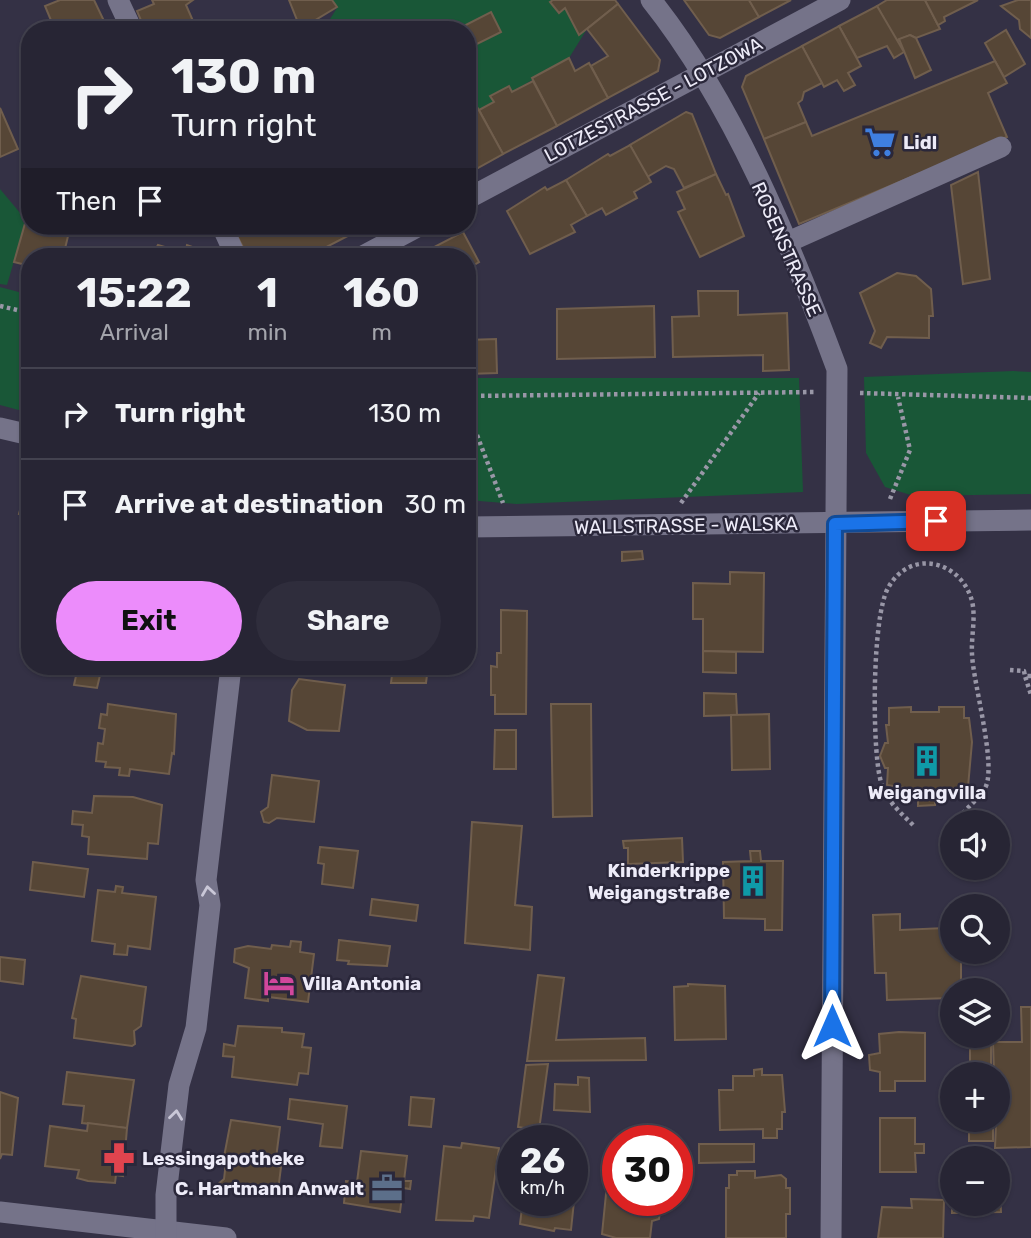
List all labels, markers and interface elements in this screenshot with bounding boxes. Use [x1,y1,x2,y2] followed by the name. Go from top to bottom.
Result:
[540,32,766,167] street label: LOTZESTRASSE - LOTZOWA
[171,47,316,105] text: 130 m
[56,49,147,140] icon: right
[171,106,316,144] text: Turn right
[863,125,897,159] supermarket icon: Lidl
[903,131,937,154] place label: Lidl
[747,178,826,320] street label: ROSENSTRASSE
[131,182,169,220] icon: arrive
[56,186,117,217] text: Then
[77,268,192,318] text: 15:22
[257,268,278,318] text: 1
[343,268,420,318] text: 160
[100,318,169,346] text: Arrival
[248,318,288,346] text: min
[372,318,392,346] text: m
[56,395,94,433] icon: right
[115,398,245,429] text: Turn right
[368,398,441,429] text: 130 m
[56,486,94,524] icon: arrive
[115,489,383,520] text: Arrive at destination
[404,489,466,520] text: 30 m
[906,491,966,551] pin
[917,502,955,540] icon: arrive
[574,512,798,539] street label: WALLSTRASSE - WALSKA
[56,581,242,661] button: Exit
[256,581,441,661] button: Share
[910,744,944,778] building icon: Weigangvilla
[868,781,986,804] place label: Weigangvilla
[940,810,1010,1216] map controls
[940,810,1010,880] button: sound
[588,859,730,904] place label: Kinderkrippe Weigangstraße
[736,864,770,898] building icon: Kinderkrippe Weigangstraße
[200,885,215,897] one-way arrow
[940,894,1010,964] button: search
[262,966,296,1000] hotel icon: Villa Antonia
[302,972,421,995] place label: Villa Antonia
[940,978,1010,1048] button: layers
[795,989,869,1063] position arrow
[940,1062,1010,1132] button: +
[168,1109,183,1121] one-way arrow
[602,1125,693,1216] speed limit sign: 30
[520,1140,565,1182] text: 26
[102,1141,136,1175] pharmacy icon: Lessingapotheke
[940,1146,1010,1216] button: −
[142,1147,304,1170] place label: Lessingapotheke
[370,1171,404,1205] office icon: C. Hartmann Anwalt
[175,1177,364,1200] place label: C. Hartmann Anwalt
[520,1177,565,1199] text: km/h

